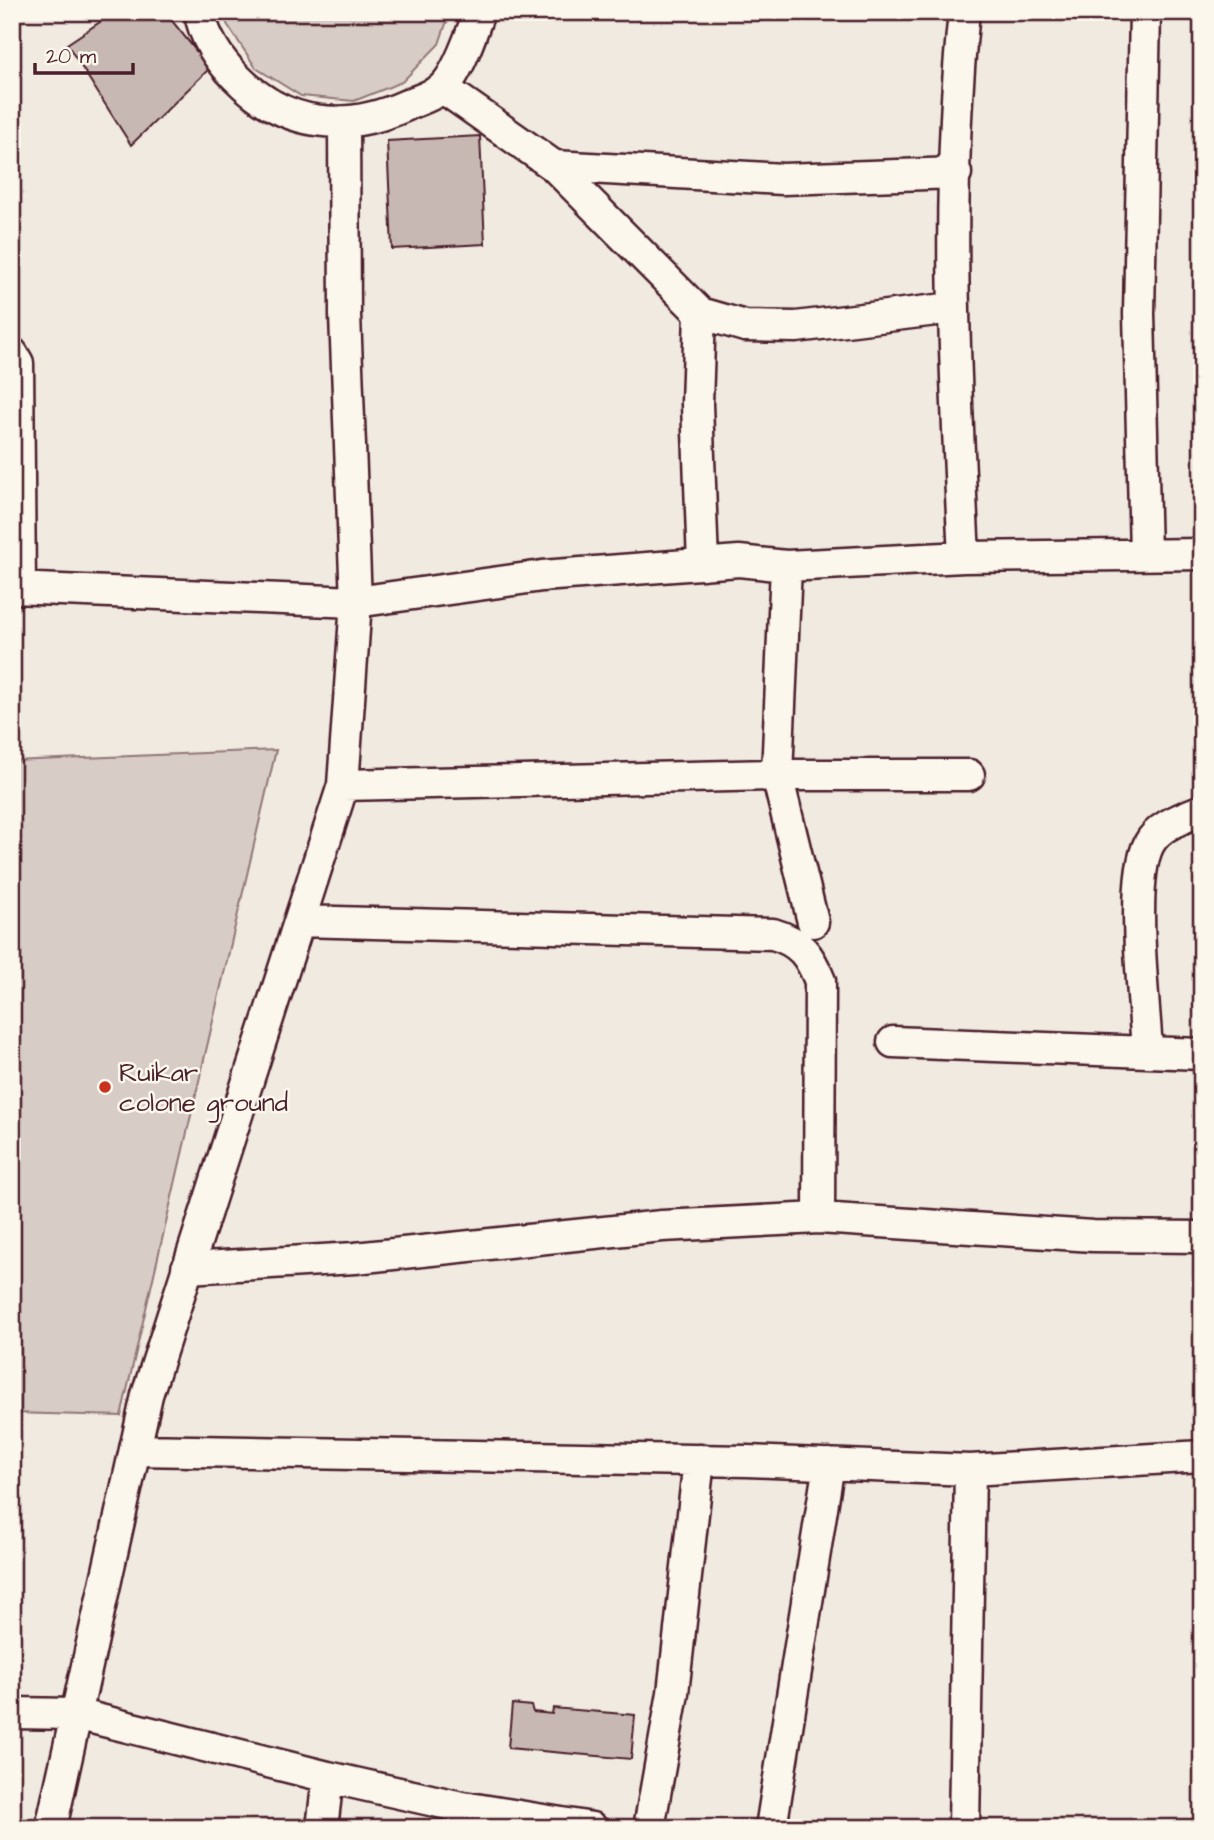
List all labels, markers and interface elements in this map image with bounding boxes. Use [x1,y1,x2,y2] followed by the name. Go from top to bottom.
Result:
[35,32,133,76] scale bar
[46,42,97,71] text: 20 m
[119,1055,288,1123] place label: Ruikar colone ground
[97,1079,113,1095] marker: Ruikar colone ground

